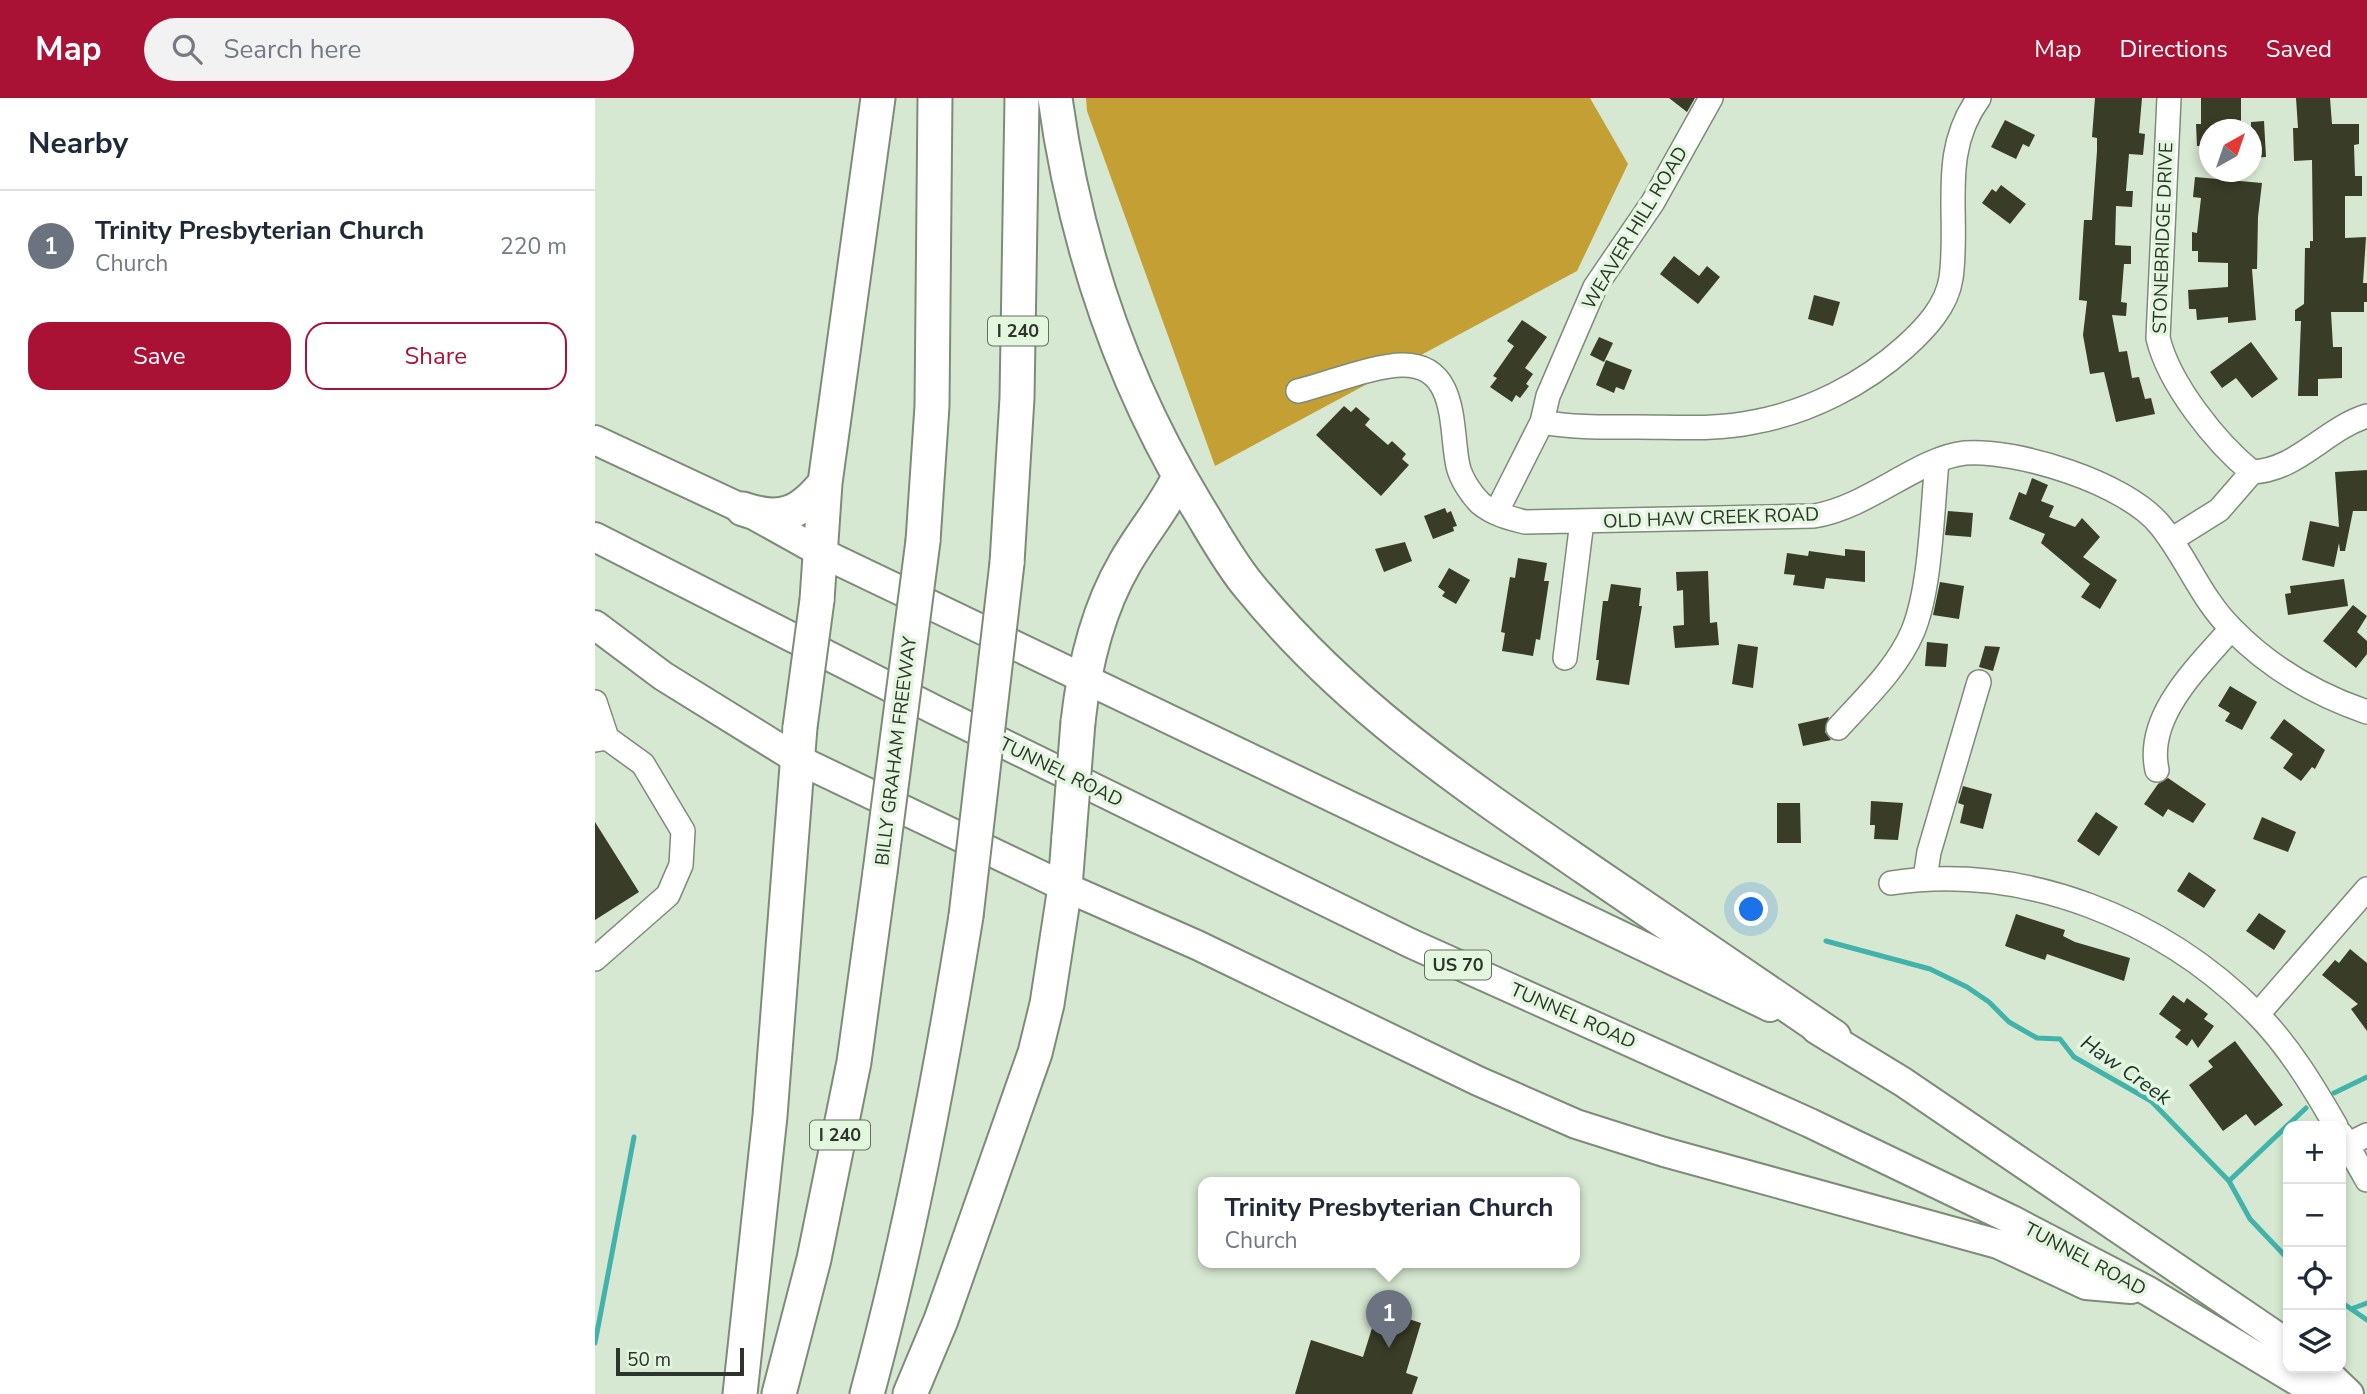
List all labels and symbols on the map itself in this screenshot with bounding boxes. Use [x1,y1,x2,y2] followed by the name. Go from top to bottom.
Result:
[2199,119,2262,182] north arrow
[1576,142,1694,314] street label: WEAVER HILL ROAD
[2147,142,2179,334] street label: STONEBRIDGE DRIVE
[988,316,1048,345] road number: I 240
[1602,501,1820,535] street label: OLD HAW CREEK ROAD
[869,634,923,867] street label: BILLY GRAHAM FREEWAY
[995,731,1127,813] street label: TUNNEL ROAD
[1734,892,1768,926] your location
[1425,950,1491,980] road number: US 70
[1506,977,1640,1055] street label: TUNNEL ROAD
[2075,1029,2177,1112] water label: Haw Creek
[810,1120,870,1150] road number: I 240
[2019,1216,2151,1302] street label: TUNNEL ROAD
[1366,1290,1412,1348] pin: 1
[616,1345,744,1377] scale bar

